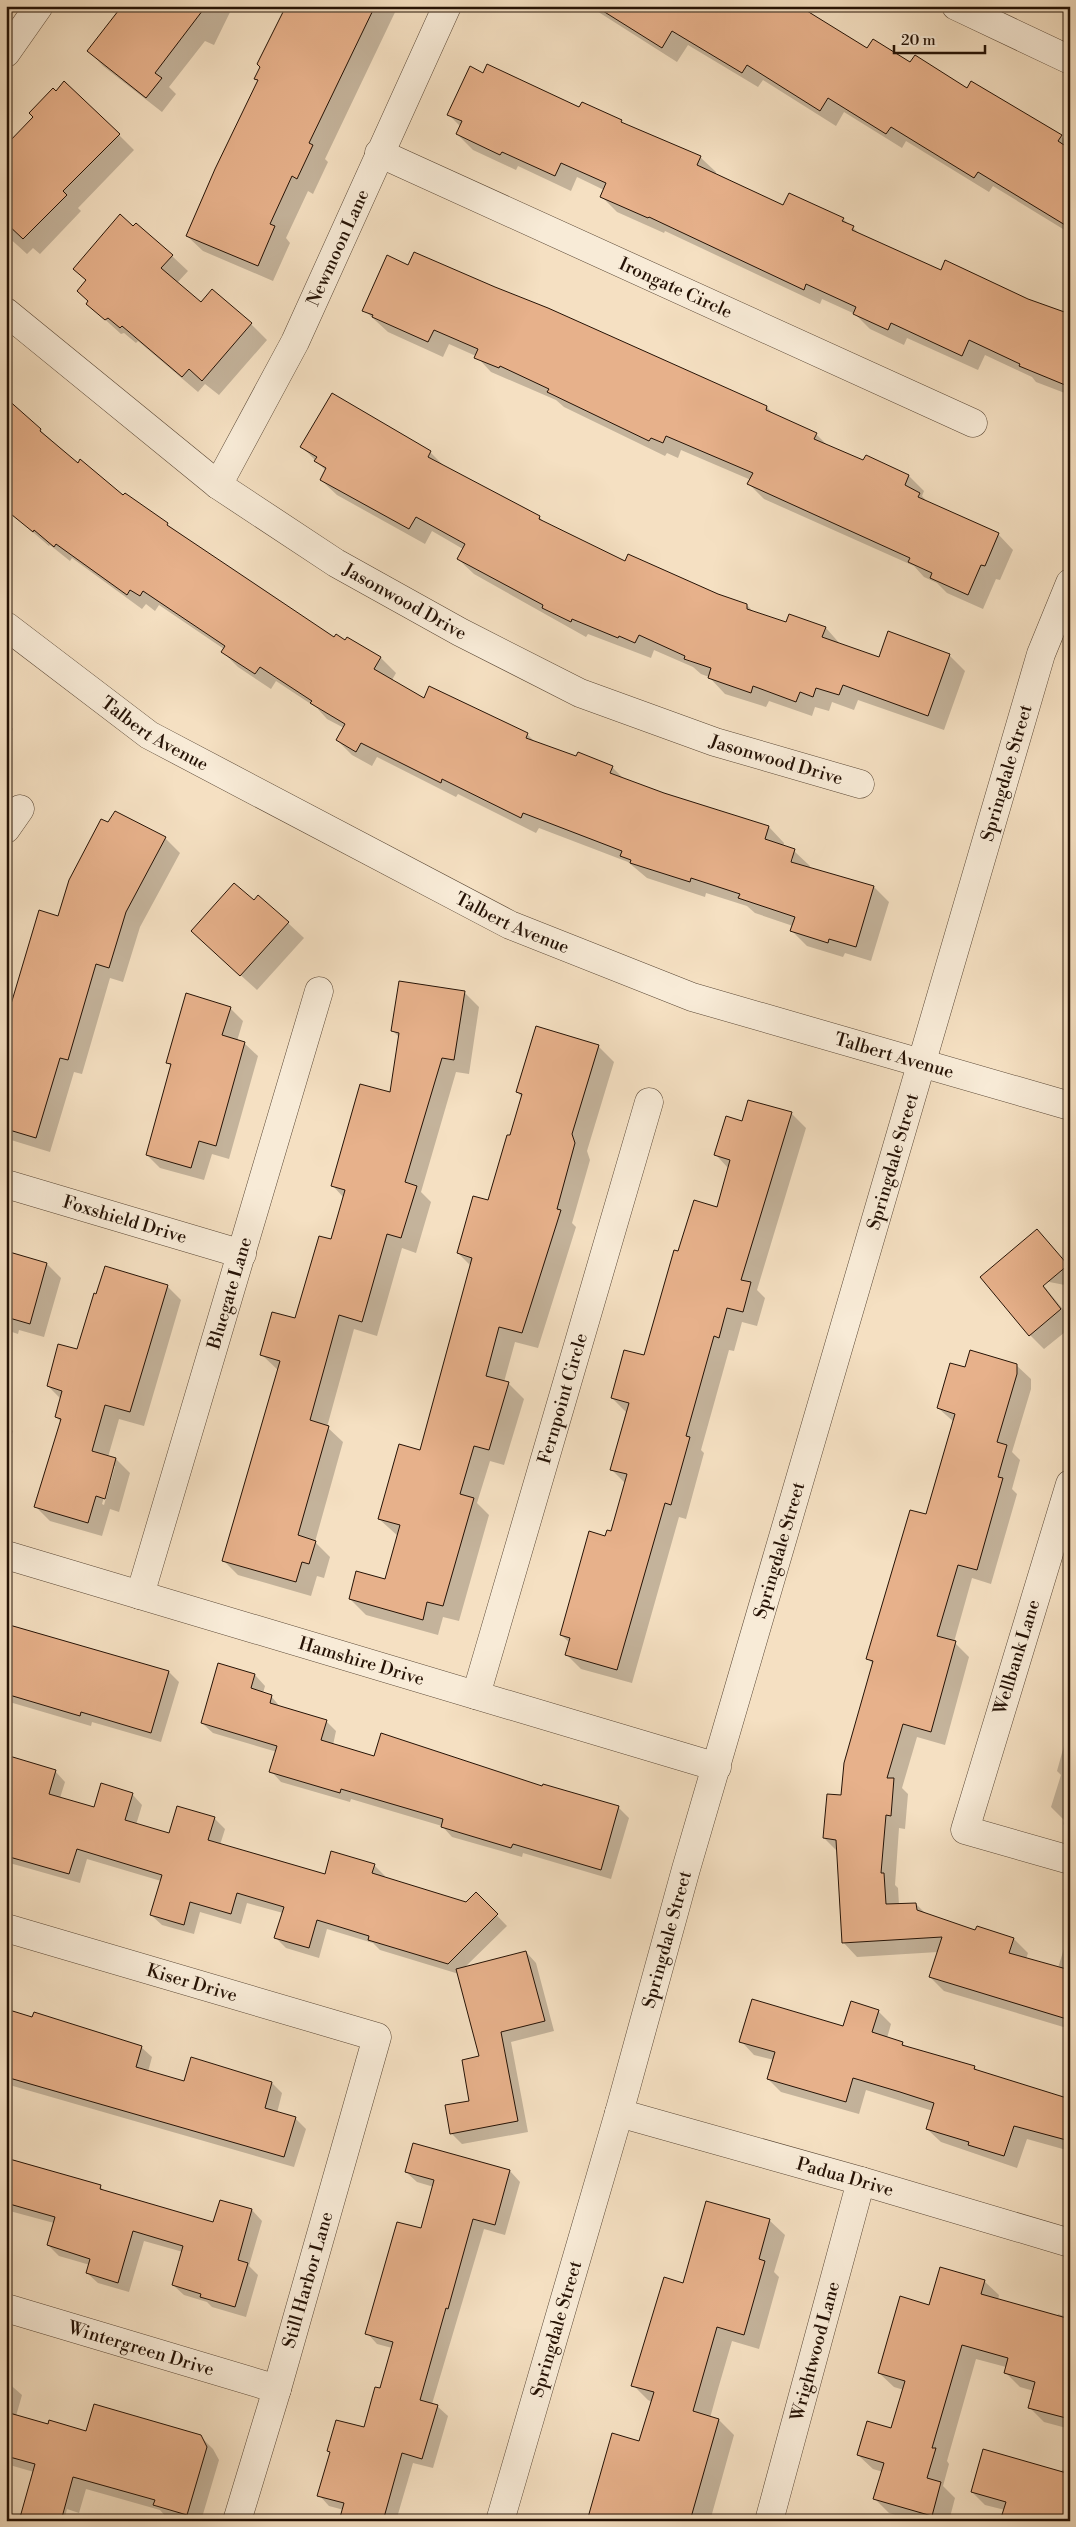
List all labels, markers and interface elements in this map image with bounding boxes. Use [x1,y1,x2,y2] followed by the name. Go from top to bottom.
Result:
[894,22,985,54] scale bar
[901,31,936,50] text: 20 m
[301,185,374,310] street label: Newmoon Lane
[615,252,736,324] street label: Irongate Circle
[338,557,470,645] street label: Jasonwood Drive
[96,691,213,776] street label: Talbert Avenue
[975,701,1037,844] street label: Springdale Street
[705,729,846,790] street label: Jasonwood Drive
[451,887,573,959] street label: Talbert Avenue
[832,1027,957,1083] street label: Talbert Avenue
[862,1090,924,1233] street label: Springdale Street
[60,1190,190,1249] street label: Foxshield Drive
[202,1234,257,1353] street label: Bluegate Lane
[533,1330,592,1466] street label: Fernpoint Circle
[748,1479,810,1621] street label: Springdale Street
[988,1597,1045,1718] street label: Wellbank Lane
[296,1631,427,1691] street label: Hamshire Drive
[637,1868,697,2011] street label: Springdale Street
[144,1958,240,2007] street label: Kiser Drive
[794,2152,896,2202] street label: Padua Drive
[278,2209,338,2351] street label: Still Harbor Lane
[525,2257,587,2400] street label: Springdale Street
[785,2279,845,2424] street label: Wrightwood Lane
[64,2315,217,2381] street label: Wintergreen Drive

